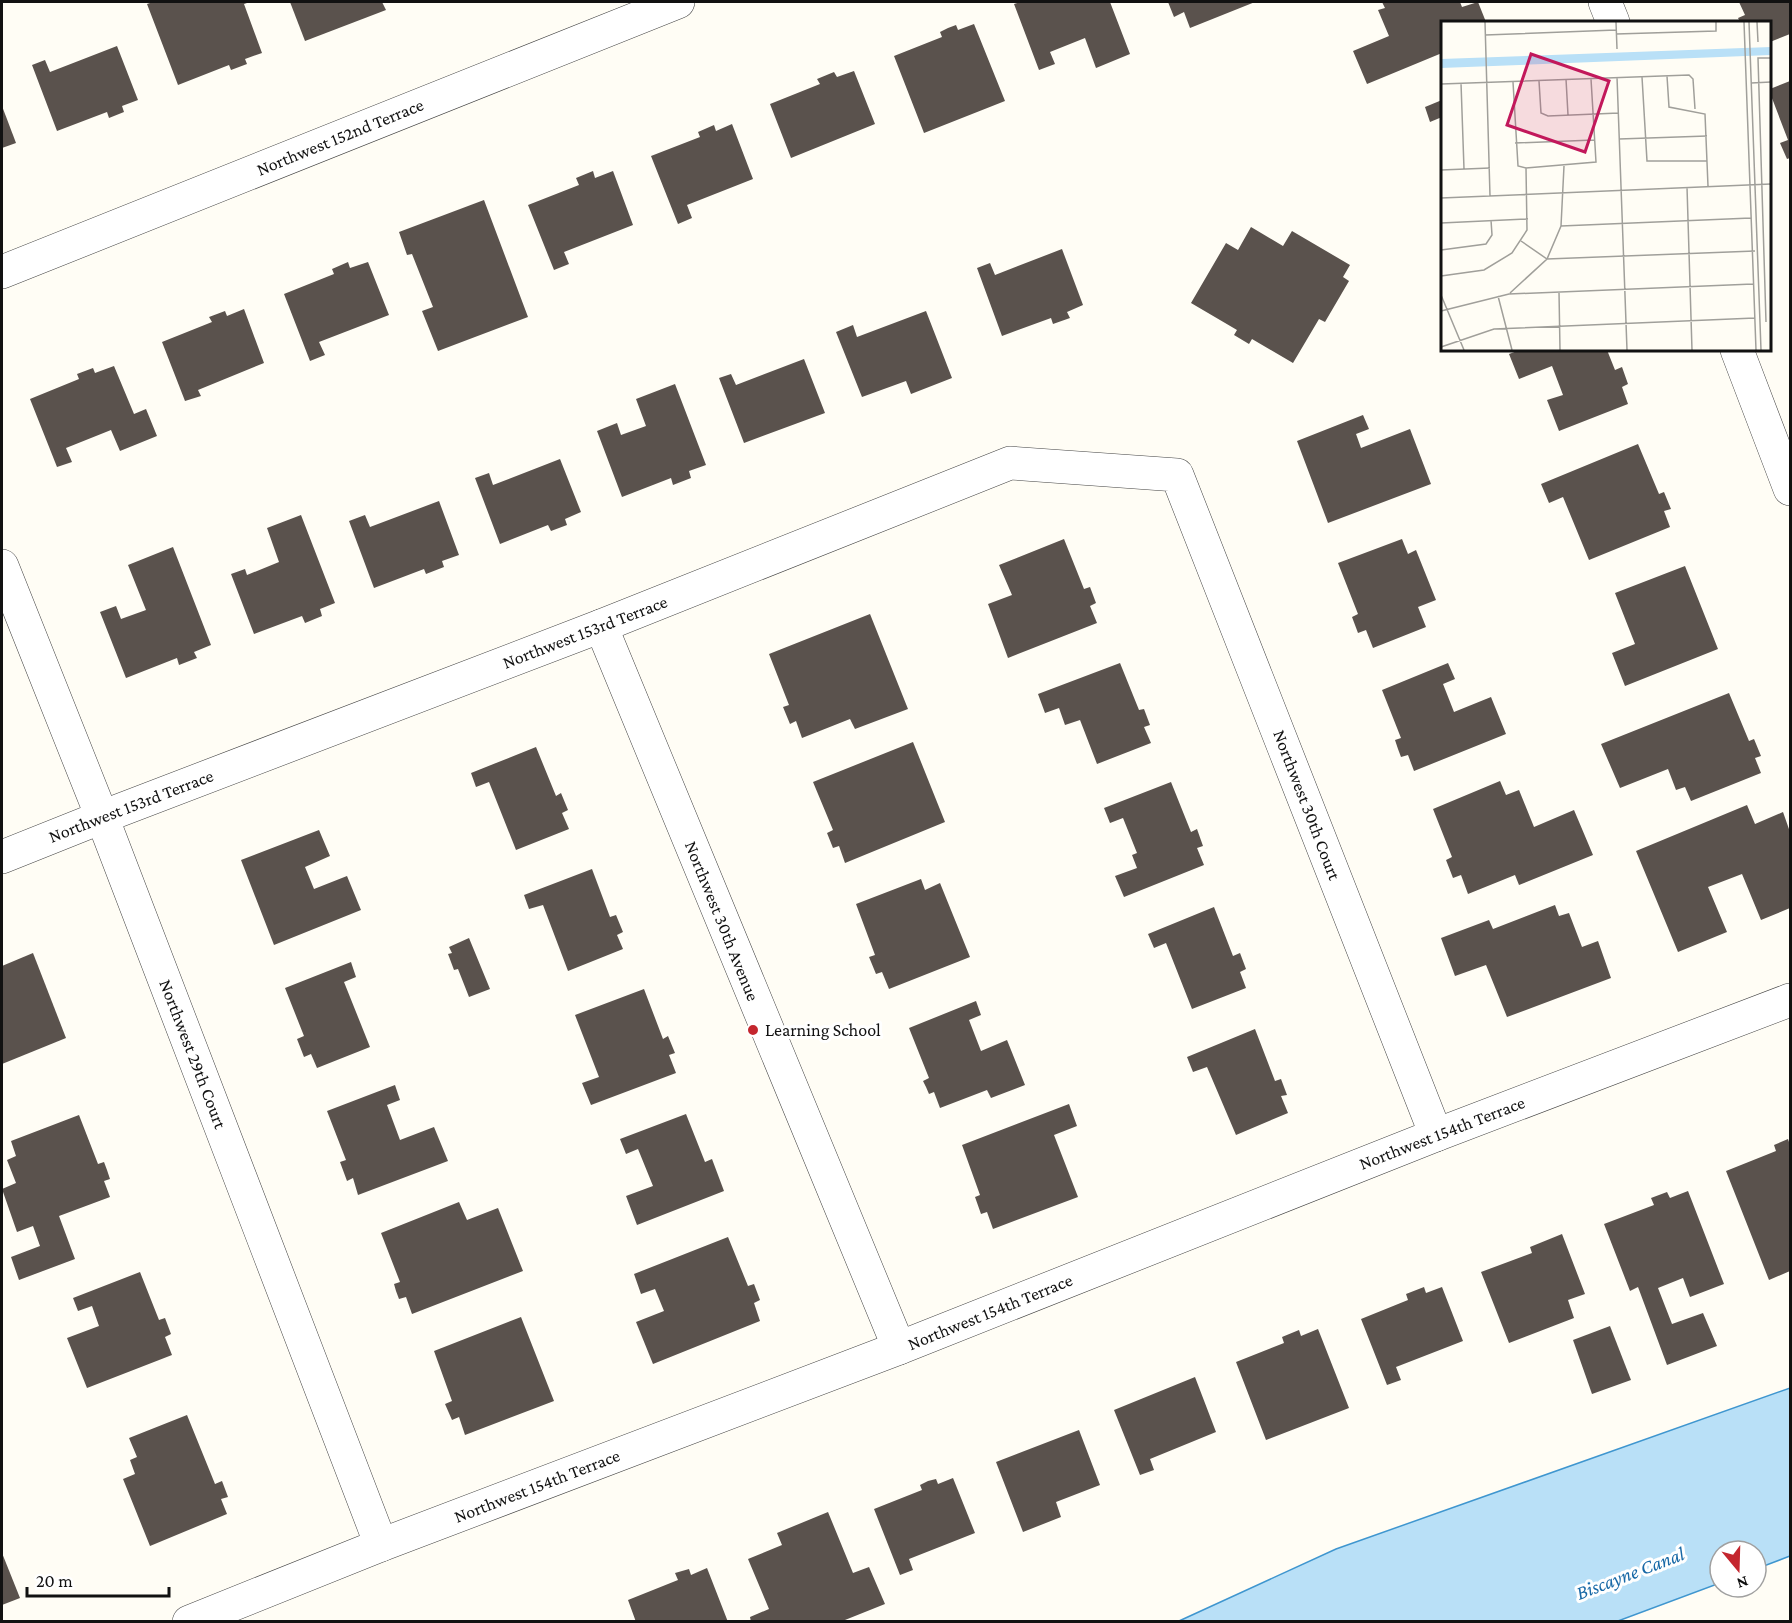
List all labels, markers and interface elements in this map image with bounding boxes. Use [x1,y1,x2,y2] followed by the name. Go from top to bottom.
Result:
[1441,21,1771,351] inset map
[254,94,426,180] street label: Northwest 152nd Terrace
[500,591,670,673] street label: Northwest 153rd Terrace
[1269,727,1345,884] street label: Northwest 30th Court
[46,765,216,847] street label: Northwest 153rd Terrace
[681,838,763,1004] street label: Northwest 30th Avenue
[155,977,231,1132] street label: Northwest 29th Court
[765,1020,881,1040] place label: Learning School
[746,1023,760,1037] marker: Learning School
[1356,1092,1528,1174] street label: Northwest 154th Terrace
[905,1270,1075,1354] street label: Northwest 154th Terrace
[451,1445,623,1527] street label: Northwest 154th Terrace
[1708,1539,1768,1599] north arrow
[1573,1542,1689,1605] water label: Biscayne Canal
[27,1560,170,1598] scale bar
[36,1571,73,1591] text: 20 m
[1735,1573,1751,1593] text: N

